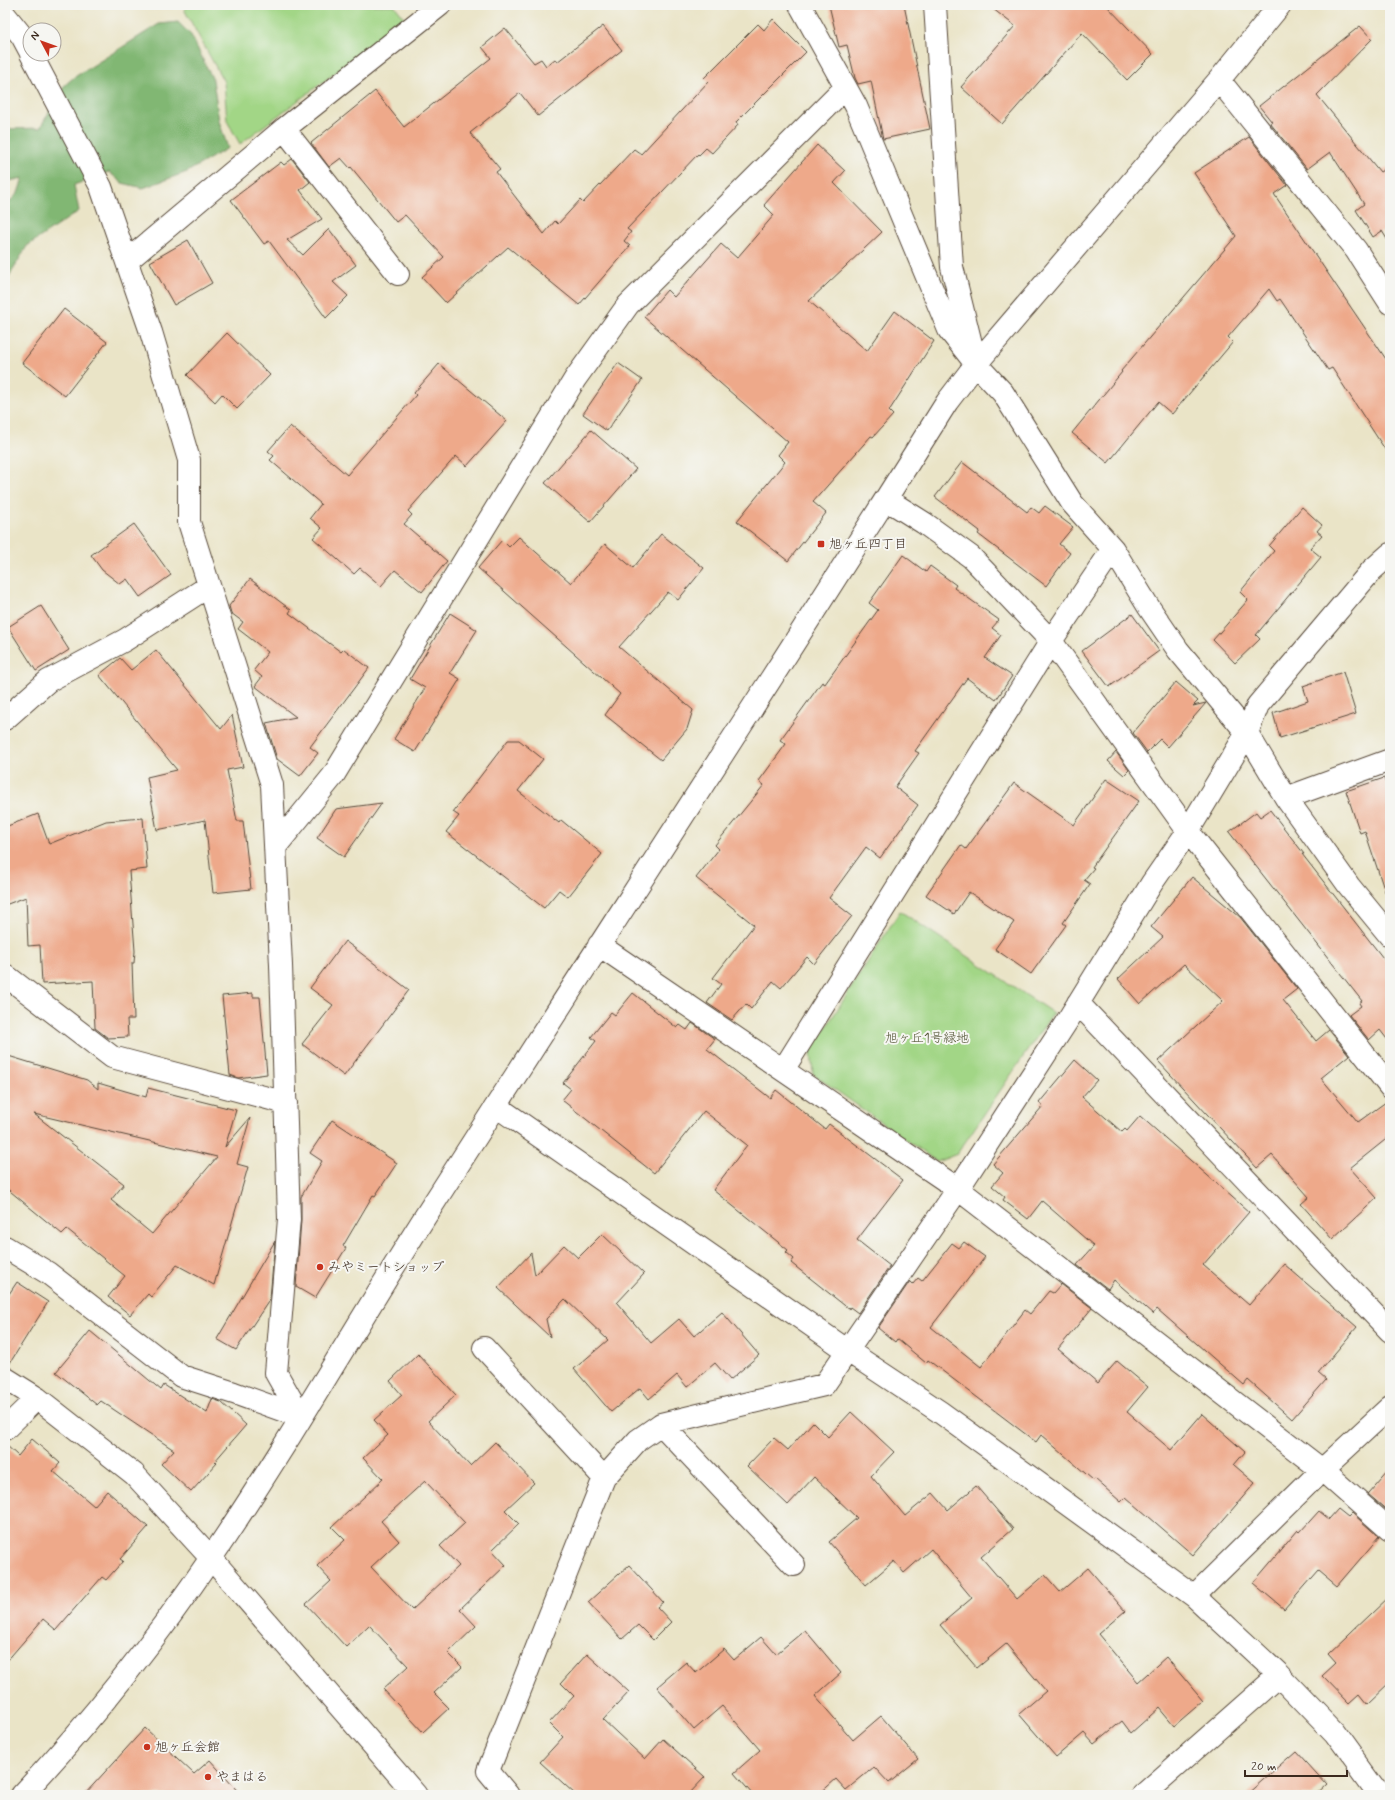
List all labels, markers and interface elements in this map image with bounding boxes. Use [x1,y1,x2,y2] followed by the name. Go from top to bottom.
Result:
[22,22,62,62] north arrow
[28,29,43,43] text: N
[829,536,907,553] place label: 旭ヶ丘四丁目
[816,539,826,549] marker: 旭ヶ丘四丁目
[885,1030,969,1047] park label: 旭ヶ丘1号緑地
[328,1259,444,1276] place label: みやミートショップ
[315,1262,325,1272] marker: みやミートショップ
[155,1739,220,1756] place label: 旭ヶ丘会館
[142,1742,152,1752] marker: 旭ヶ丘会館
[1245,1752,1347,1778] scale bar
[1251,1759,1277,1775] text: 20 m
[216,1769,268,1786] place label: やまはる
[203,1772,213,1782] marker: やまはる

